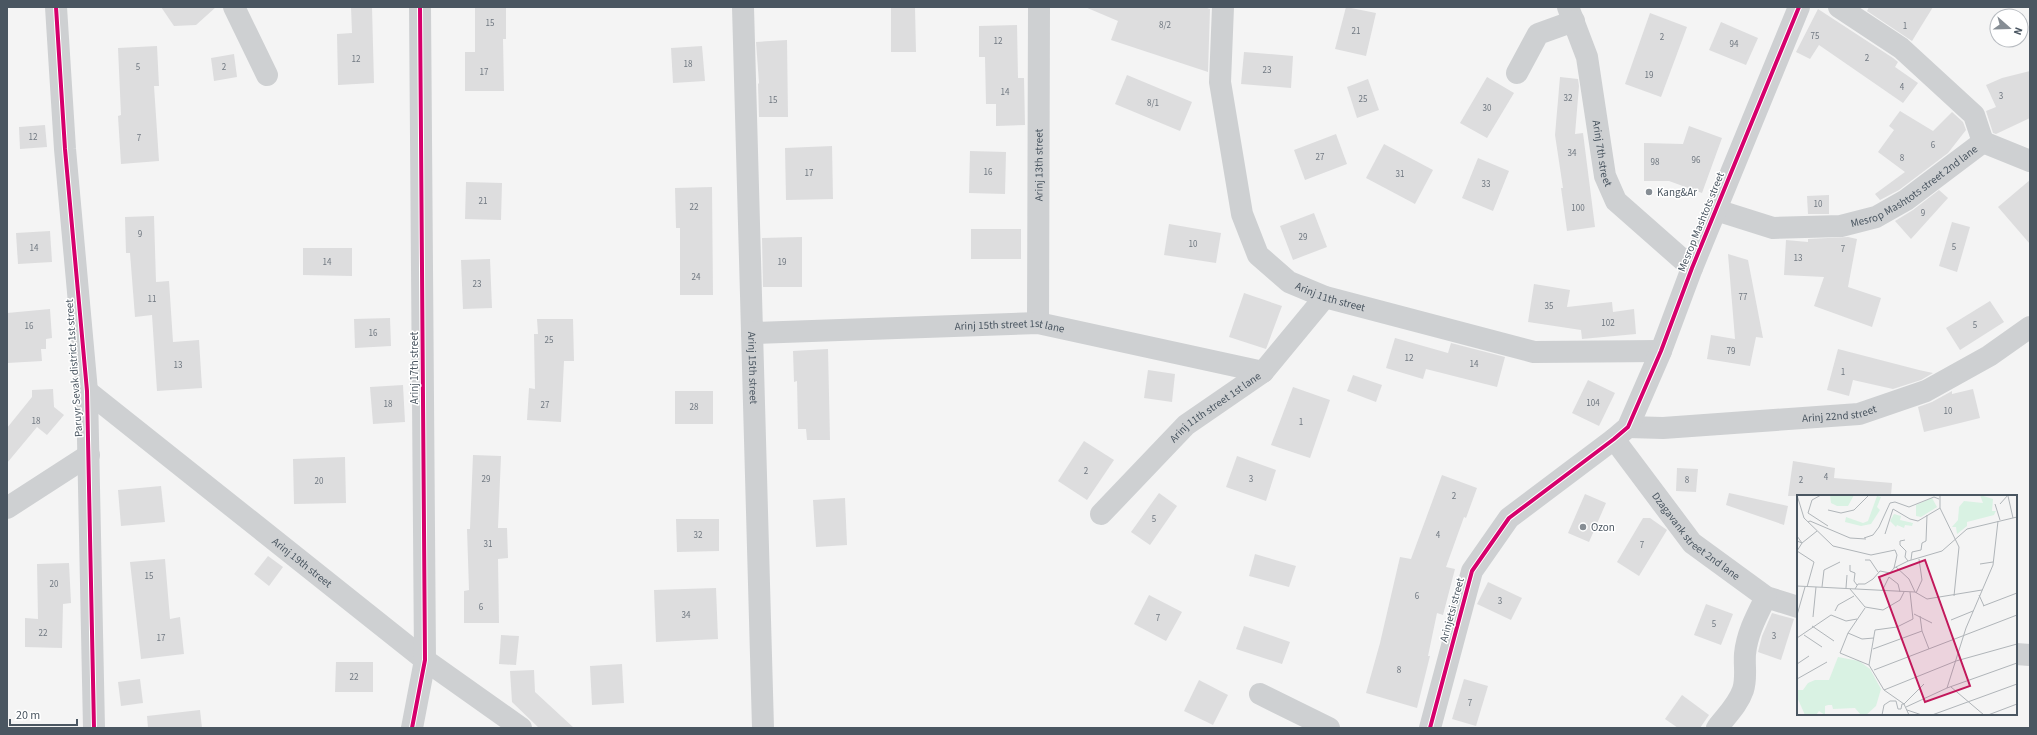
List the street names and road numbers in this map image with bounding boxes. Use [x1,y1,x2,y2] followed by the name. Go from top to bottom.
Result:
[1589,119,1616,189] street label: Arinj 7th street
[1031,128,1046,201] street label: Arinj 13th street
[1849,141,1981,231] street label: Mesrop Mashtots street 2nd lane
[1674,170,1728,274] street label: Mesrop Mashtots street
[1293,278,1367,315] street label: Arinj 11th street
[62,298,86,437] street label: Paruyr Sevak district 1st street
[954,315,1067,336] street label: Arinj 15th street 1st lane
[407,331,422,404] street label: Arinj 17th street
[745,331,762,405] street label: Arinj 15th street
[1166,368,1264,446] street label: Arinj 11th street 1st lane
[1802,401,1879,426] street label: Arinj 22nd street
[1649,489,1744,584] street label: Dzagavank street 2nd lane
[269,534,336,591] street label: Arinj 19th street
[1436,576,1468,644] street label: Arinjetsi street

